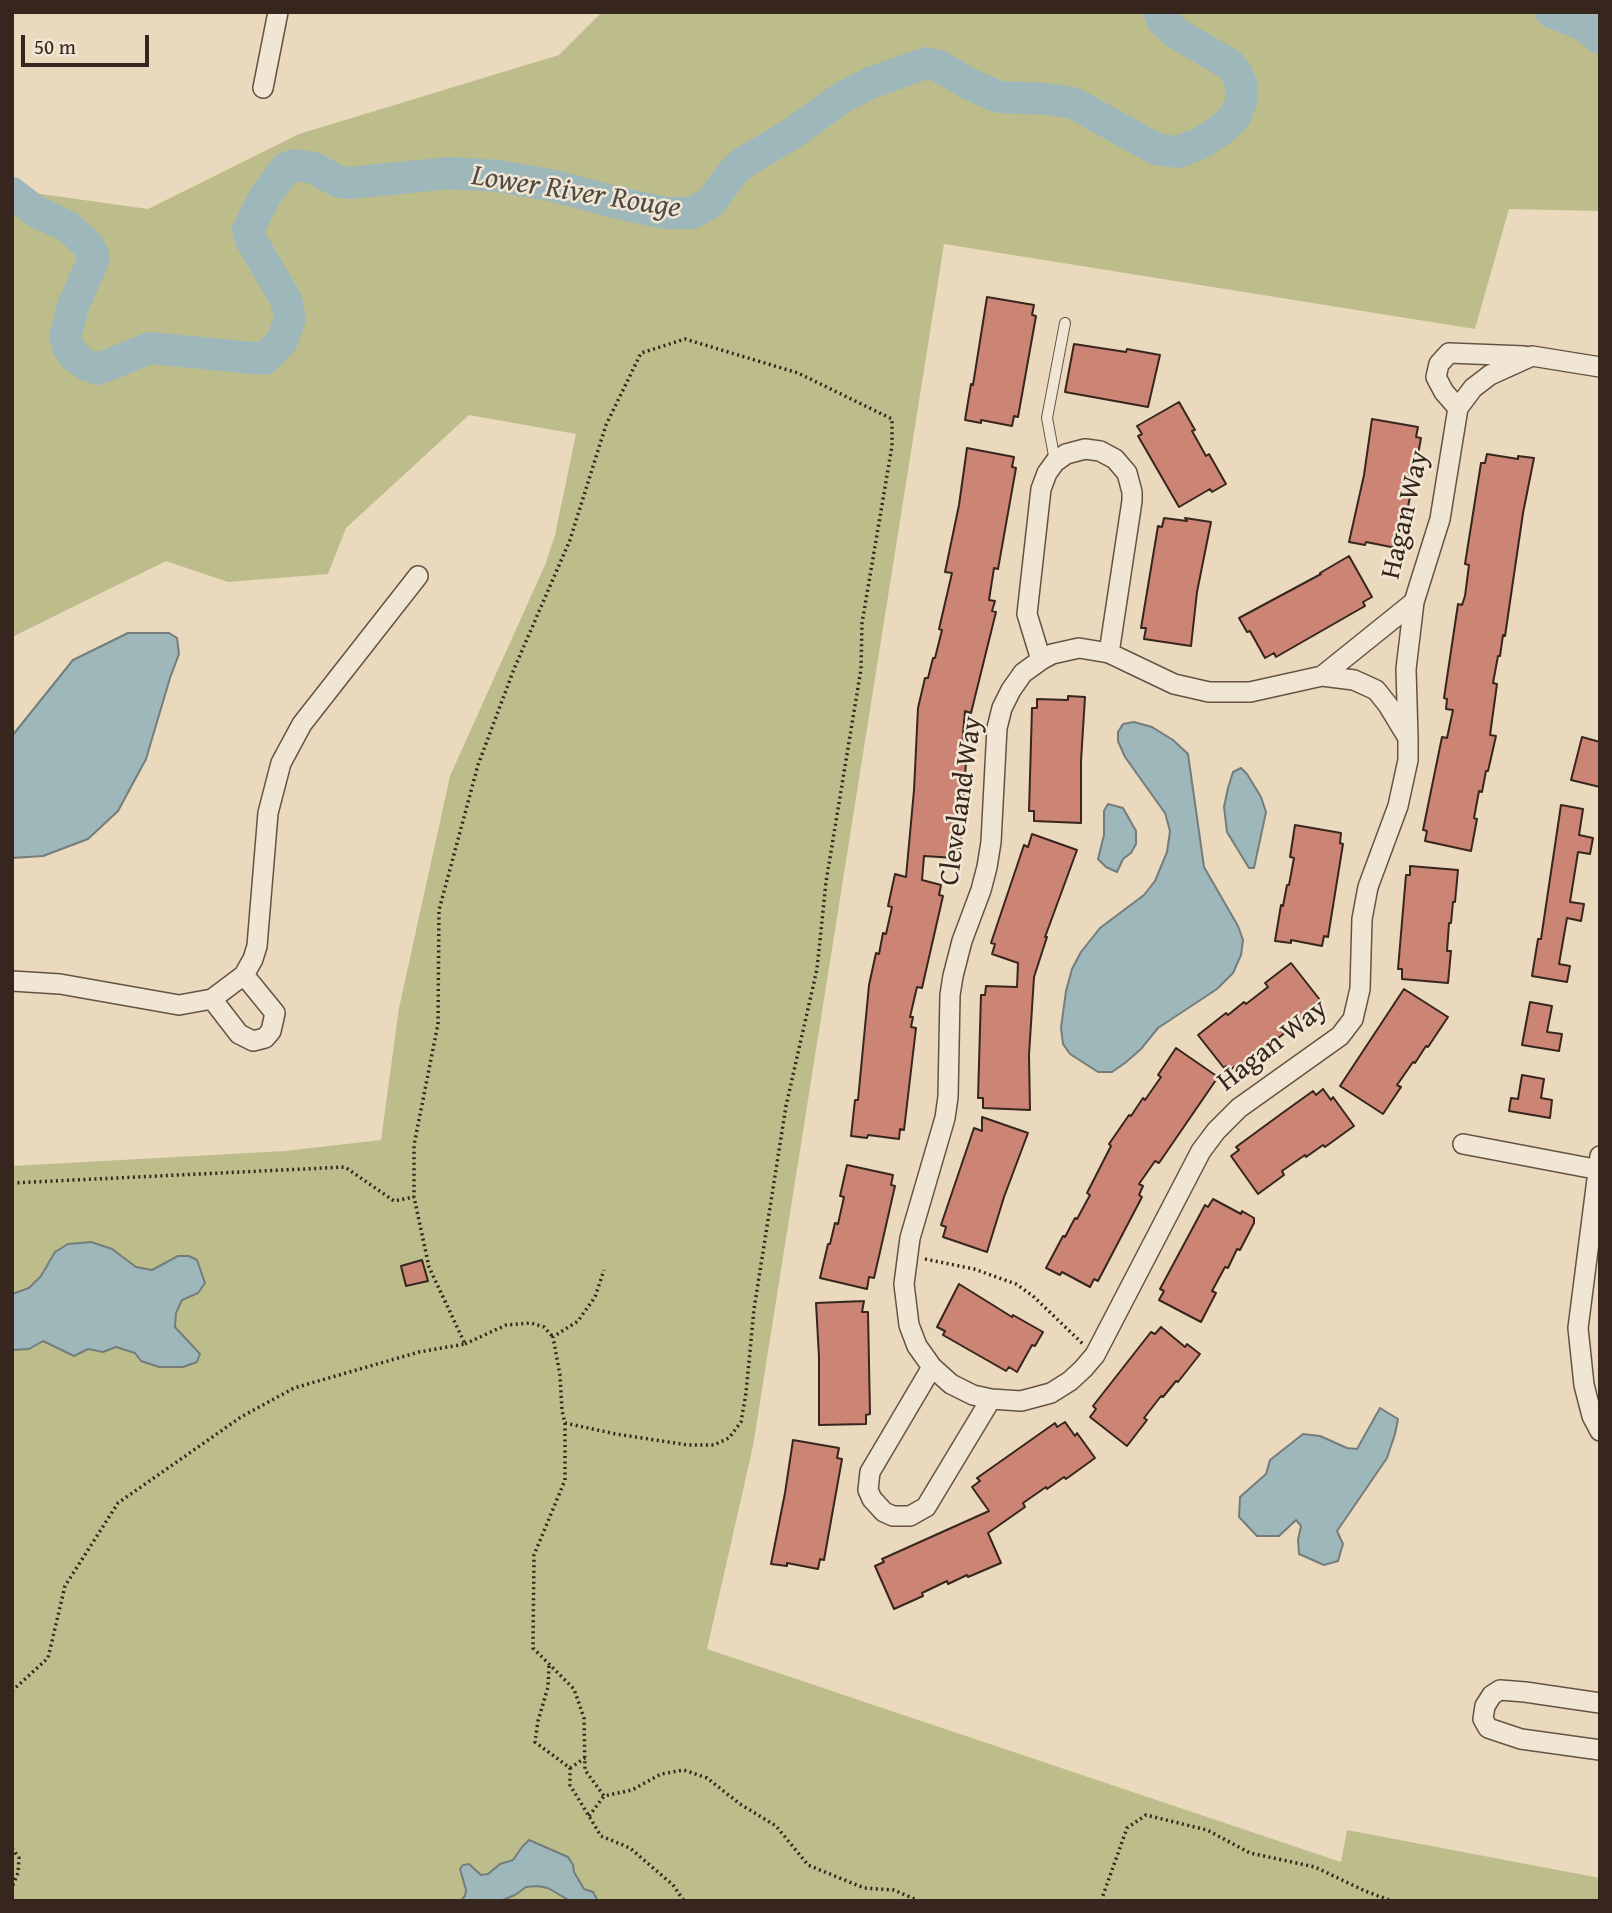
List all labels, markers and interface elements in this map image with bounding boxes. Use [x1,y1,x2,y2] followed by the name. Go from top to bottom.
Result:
[24,21,152,65] scale bar
[34,31,76,62] text: 50 m
[469,159,683,227] water label: Lower River Rouge
[1375,448,1437,582] street label: Hagan Way
[934,714,990,888] street label: Cleveland Way
[1211,993,1335,1099] street label: Hagan Way

